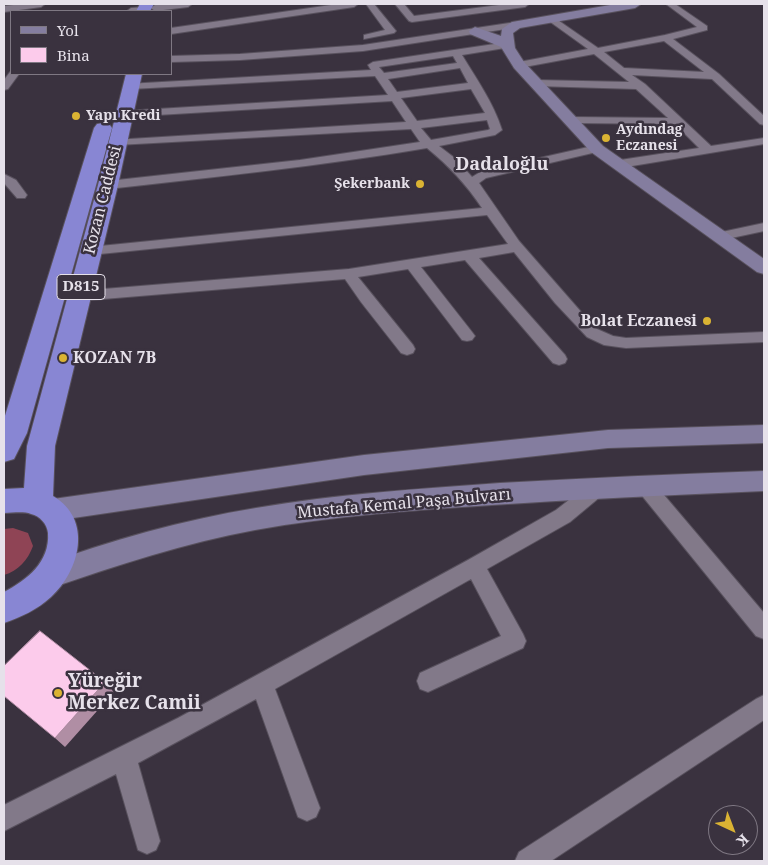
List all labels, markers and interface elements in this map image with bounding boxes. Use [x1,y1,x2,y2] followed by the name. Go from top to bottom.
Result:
[10,10,172,75] legend
[57,20,79,40] text: Yol
[57,45,90,65] text: Bina
[86,108,160,124] place label: Yapı Kredi
[70,110,82,122] marker: Yapı Kredi
[616,122,683,154] place label: Aydındag Eczanesi
[600,132,612,144] marker: Aydındag Eczanesi
[80,144,126,256] street label: Kozan Caddesi
[456,154,548,176] district label: Dadaloğlu
[334,176,410,192] place label: Şekerbank
[414,178,426,190] marker: Şekerbank
[57,274,105,300] road number: D815
[580,311,697,331] place label: Bolat Eczanesi
[701,315,713,327] marker: Bolat Eczanesi
[73,348,156,368] place label: KOZAN 7B
[57,352,69,364] marker: KOZAN 7B
[296,485,512,523] street label: Mustafa Kemal Paşa Bulvarı
[68,671,201,715] place label: Yüreğir Merkez Camii
[52,687,64,699] marker: Yüreğir Merkez Camii
[708,805,758,855] north arrow
[733,830,753,851] text: K

